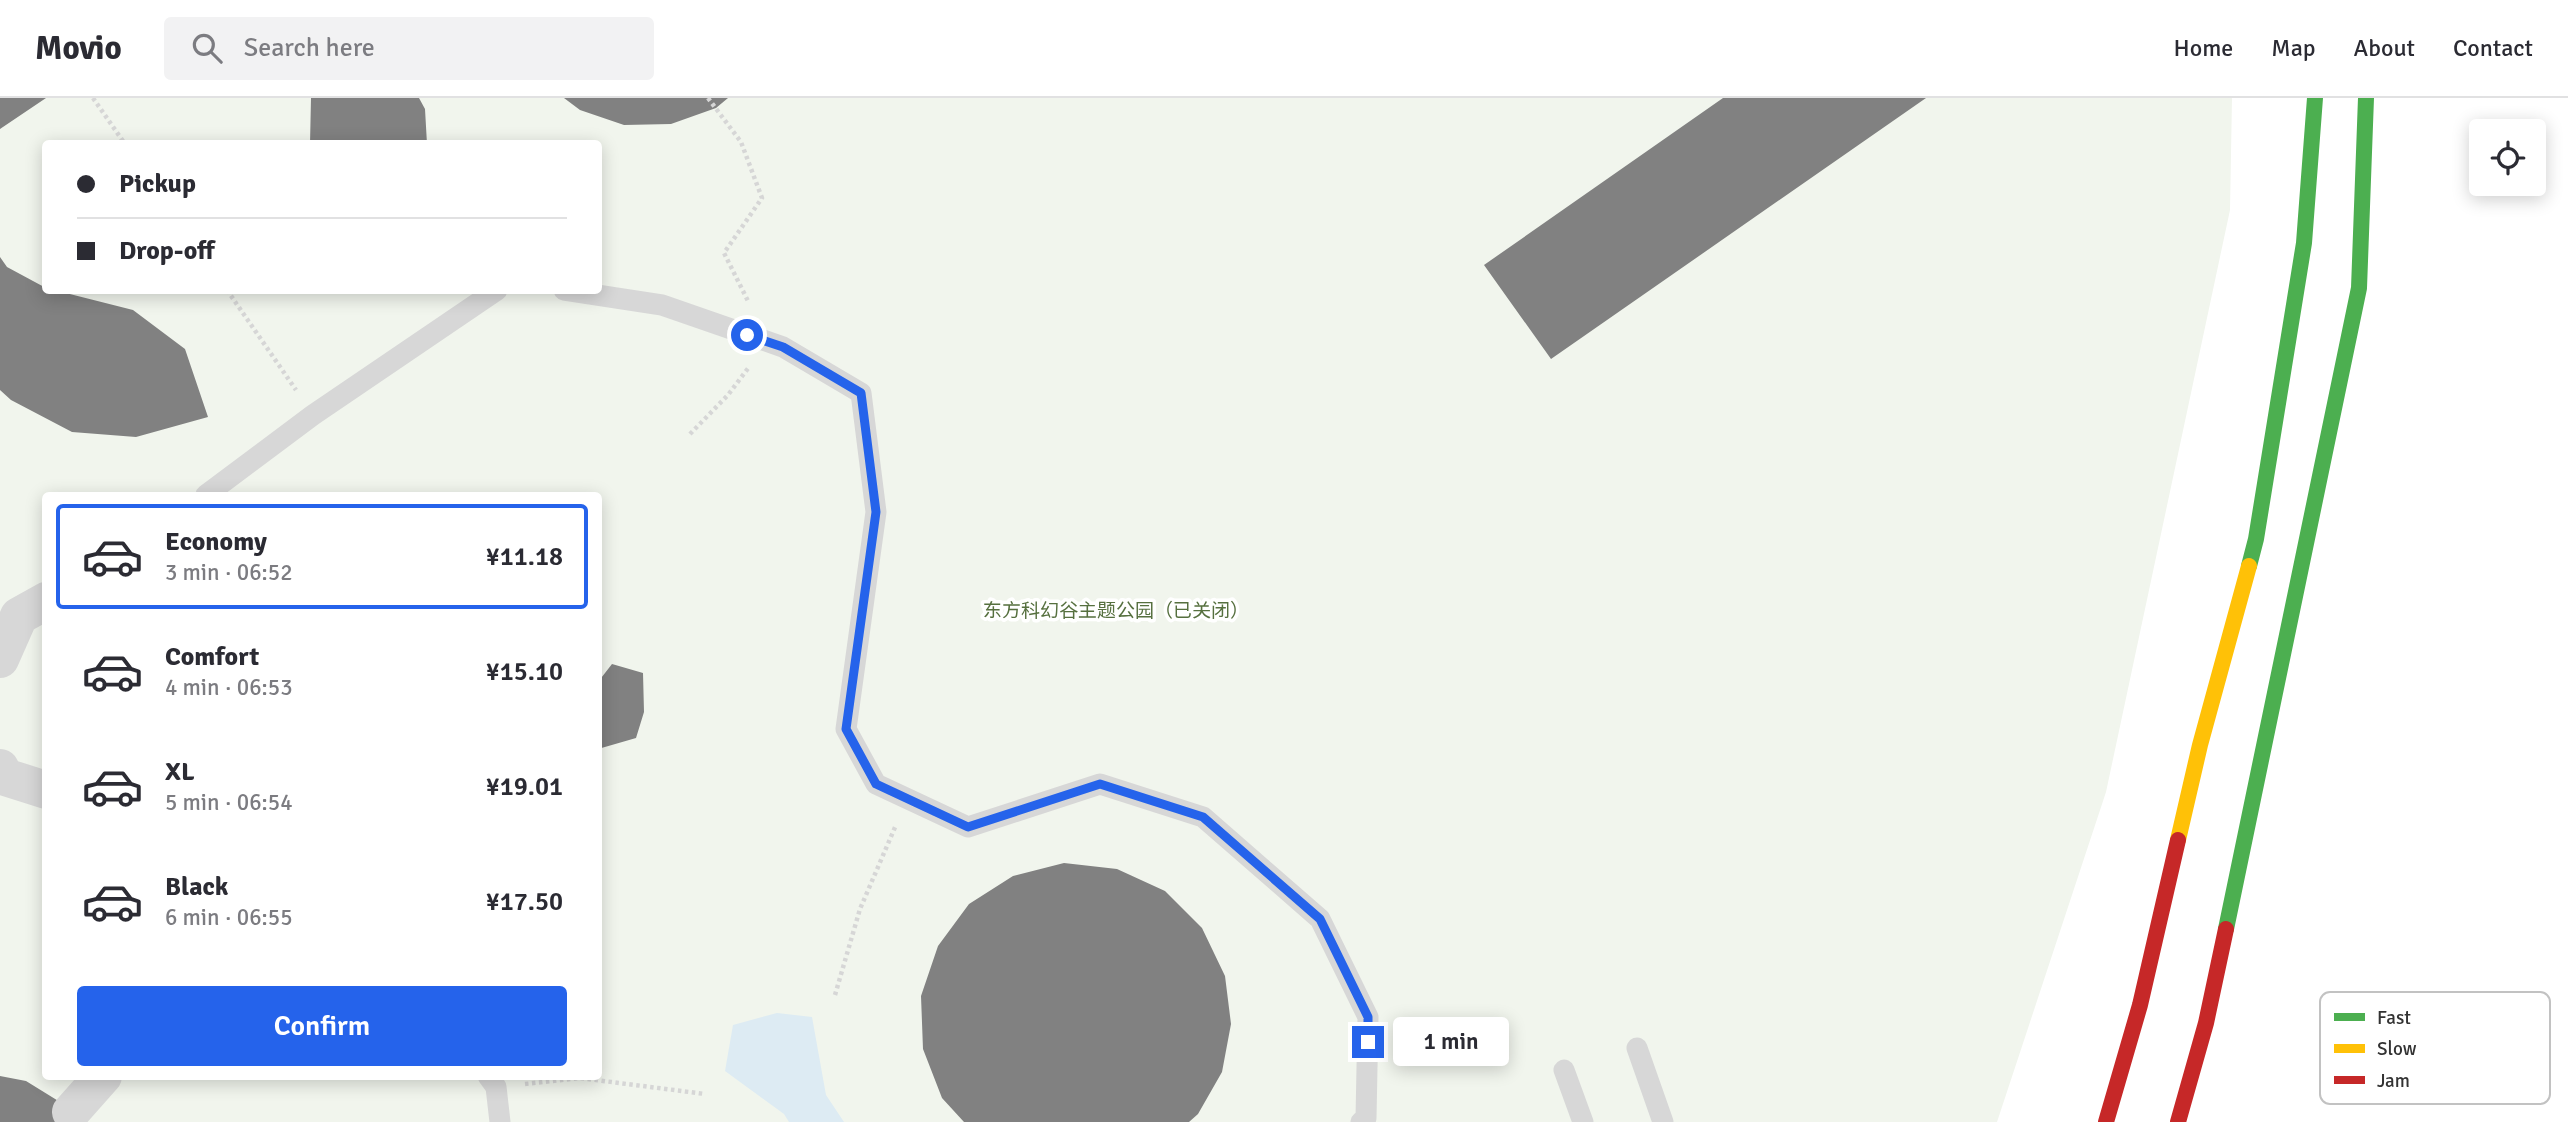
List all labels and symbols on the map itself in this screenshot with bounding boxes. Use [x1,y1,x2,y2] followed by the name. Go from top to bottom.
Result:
[731,319,763,351] route start
[983,599,1249,623] park label: 东方科幻谷主题公园（已关闭）
[2320,992,2550,1104] legend
[2377,1006,2411,1030] text: Fast
[1392,1018,1508,1066] callout: 1 min
[1352,1026,1384,1058] route end
[2377,1037,2417,1061] text: Slow
[2377,1069,2410,1093] text: Jam

